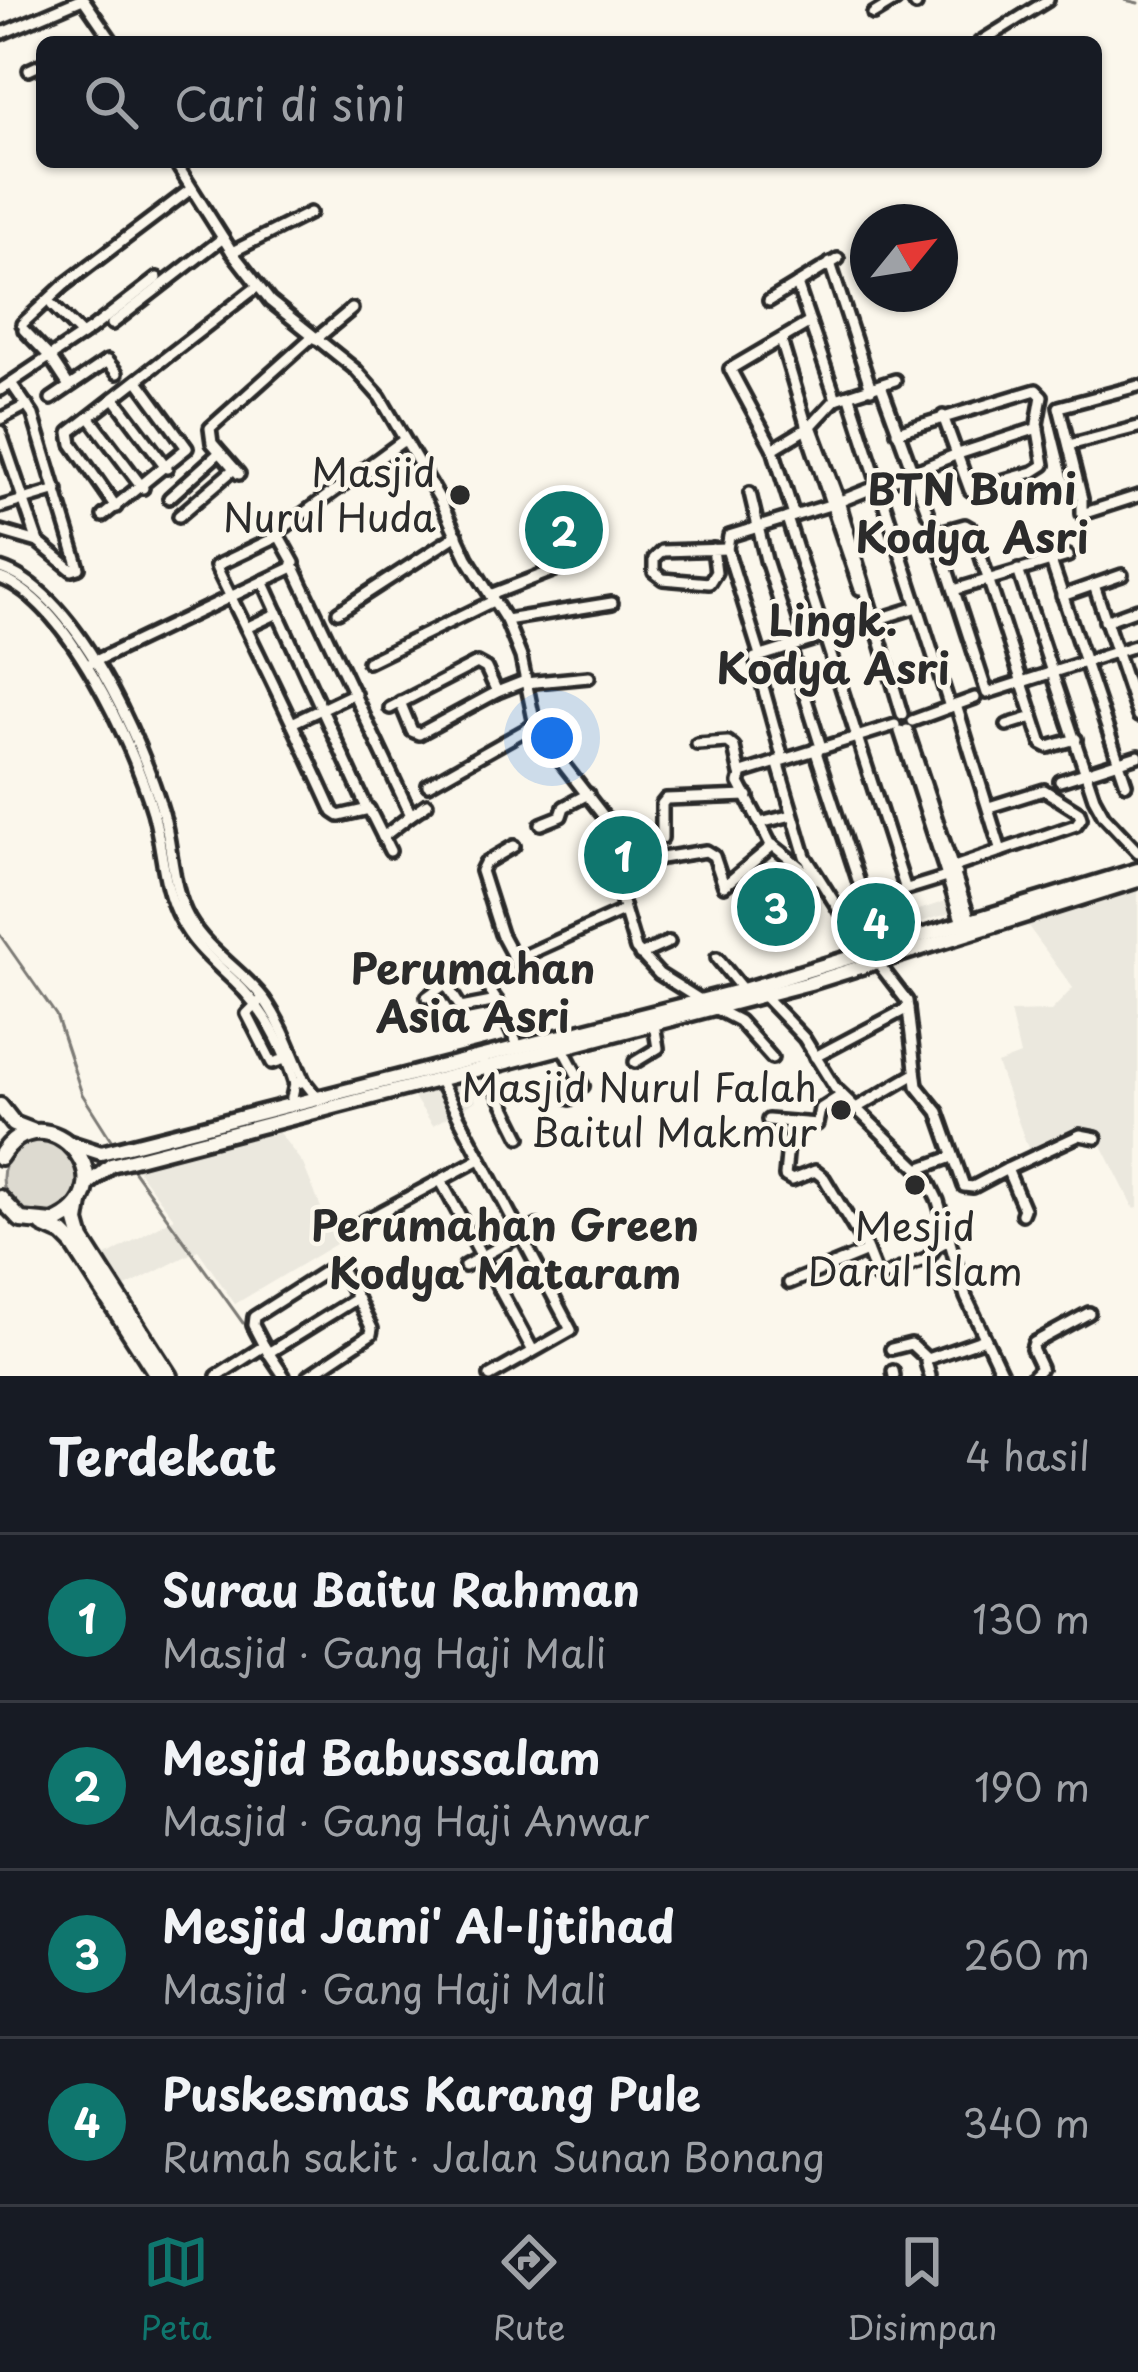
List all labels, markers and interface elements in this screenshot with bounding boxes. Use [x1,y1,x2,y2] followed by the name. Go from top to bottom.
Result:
[36,36,1102,168] search box
[174,68,406,136] text: Cari di sini
[78,69,144,135] icon: search
[850,204,958,312] north arrow
[223,441,436,545] place label: Masjid Nurul Huda
[855,456,1089,567] district label: BTN Bumi Kodya Asri
[447,482,473,508] marker: Masjid Nurul Huda
[525,485,603,575] pin: 2
[716,587,950,698] district label: Lingk. Kodya Asri
[522,708,582,768] your location
[584,810,662,900] pin: 1
[737,862,815,952] pin: 3
[837,877,915,967] pin: 4
[351,935,595,1046] district label: Perumahan Asia Asri
[461,1056,818,1160] place label: Masjid Nurul Falah Baitul Makmur
[828,1097,854,1123] marker: Masjid Nurul Falah Baitul Makmur
[902,1172,928,1198] marker: Mesjid Darul Islam
[311,1192,699,1303] district label: Perumahan Green Kodya Mataram
[807,1195,1023,1299] place label: Mesjid Darul Islam
[48,1416,277,1493] text: Terdekat
[965,1425,1090,1484] text: 4 hasil
[162,1554,640,1622] text: Surau Baitu Rahman
[78,1588,96,1647] text: 1
[972,1588,1090,1647] text: 130 m
[162,1622,607,1681] text: Masjid · Gang Haji Mali
[162,1722,601,1790] text: Mesjid Babussalam
[73,1756,101,1815] text: 2
[974,1756,1090,1815] text: 190 m
[162,1790,649,1849] text: Masjid · Gang Haji Anwar
[162,1890,675,1958] text: Mesjid Jami' Al-Ijtihad
[74,1924,100,1983] text: 3
[963,1924,1090,1983] text: 260 m
[162,1958,607,2017] text: Masjid · Gang Haji Mali
[162,2058,701,2126] text: Puskesmas Karang Pule
[74,2092,100,2151] text: 4
[962,2092,1090,2151] text: 340 m
[162,2126,825,2185] text: Rumah sakit · Jalan Sunan Bonang
[141,2229,211,2351] tab: Peta
[493,2229,566,2351] tab: Rute
[847,2229,997,2351] tab: Disimpan

